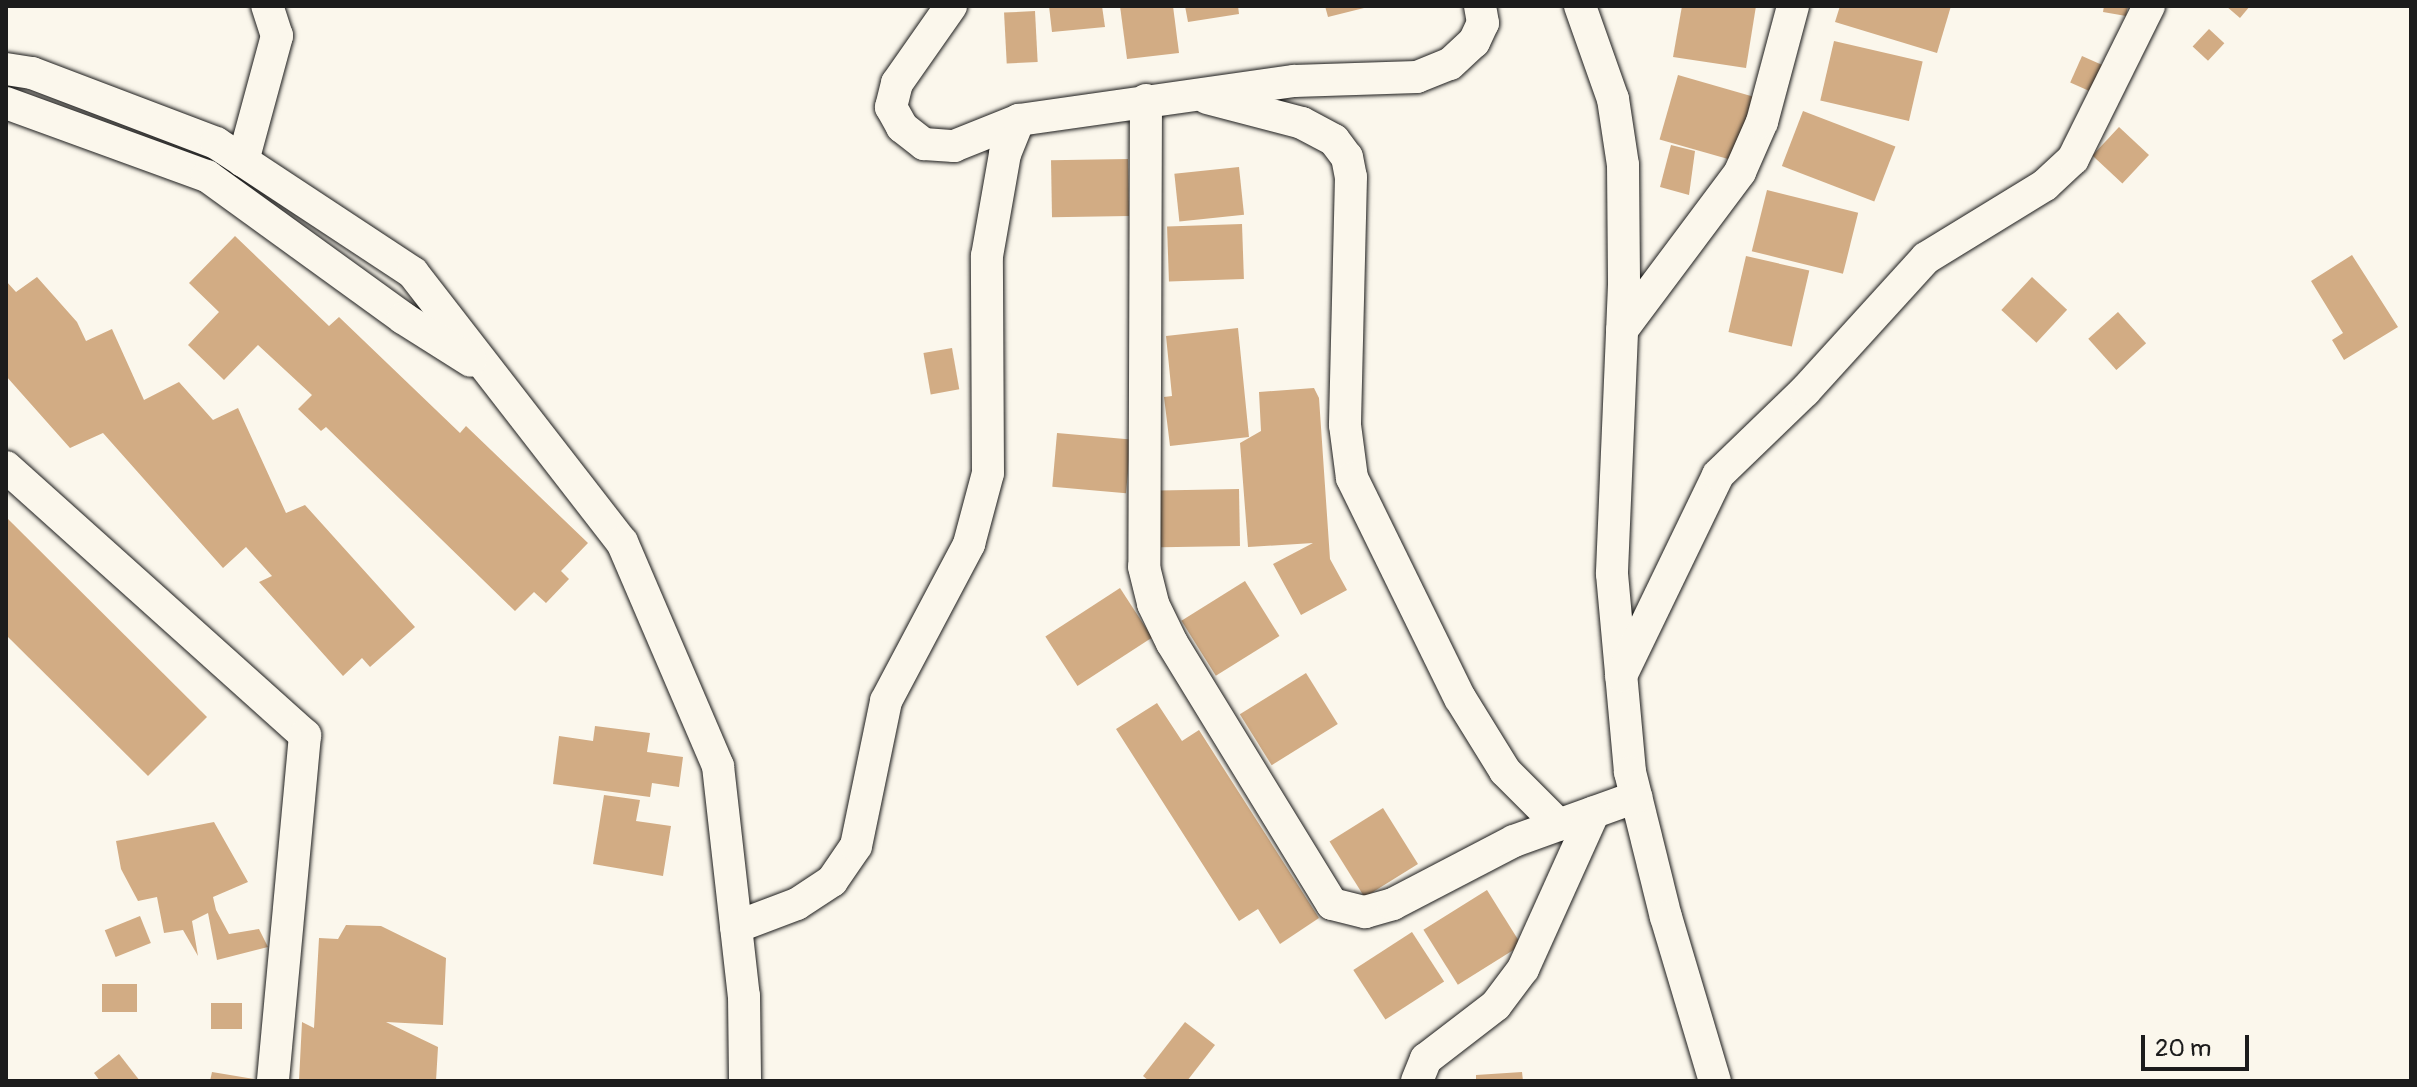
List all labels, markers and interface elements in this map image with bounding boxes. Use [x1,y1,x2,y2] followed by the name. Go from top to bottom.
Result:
[2145,1019,2253,1069] scale bar
[2155,1034,2211,1063] text: 20 m

